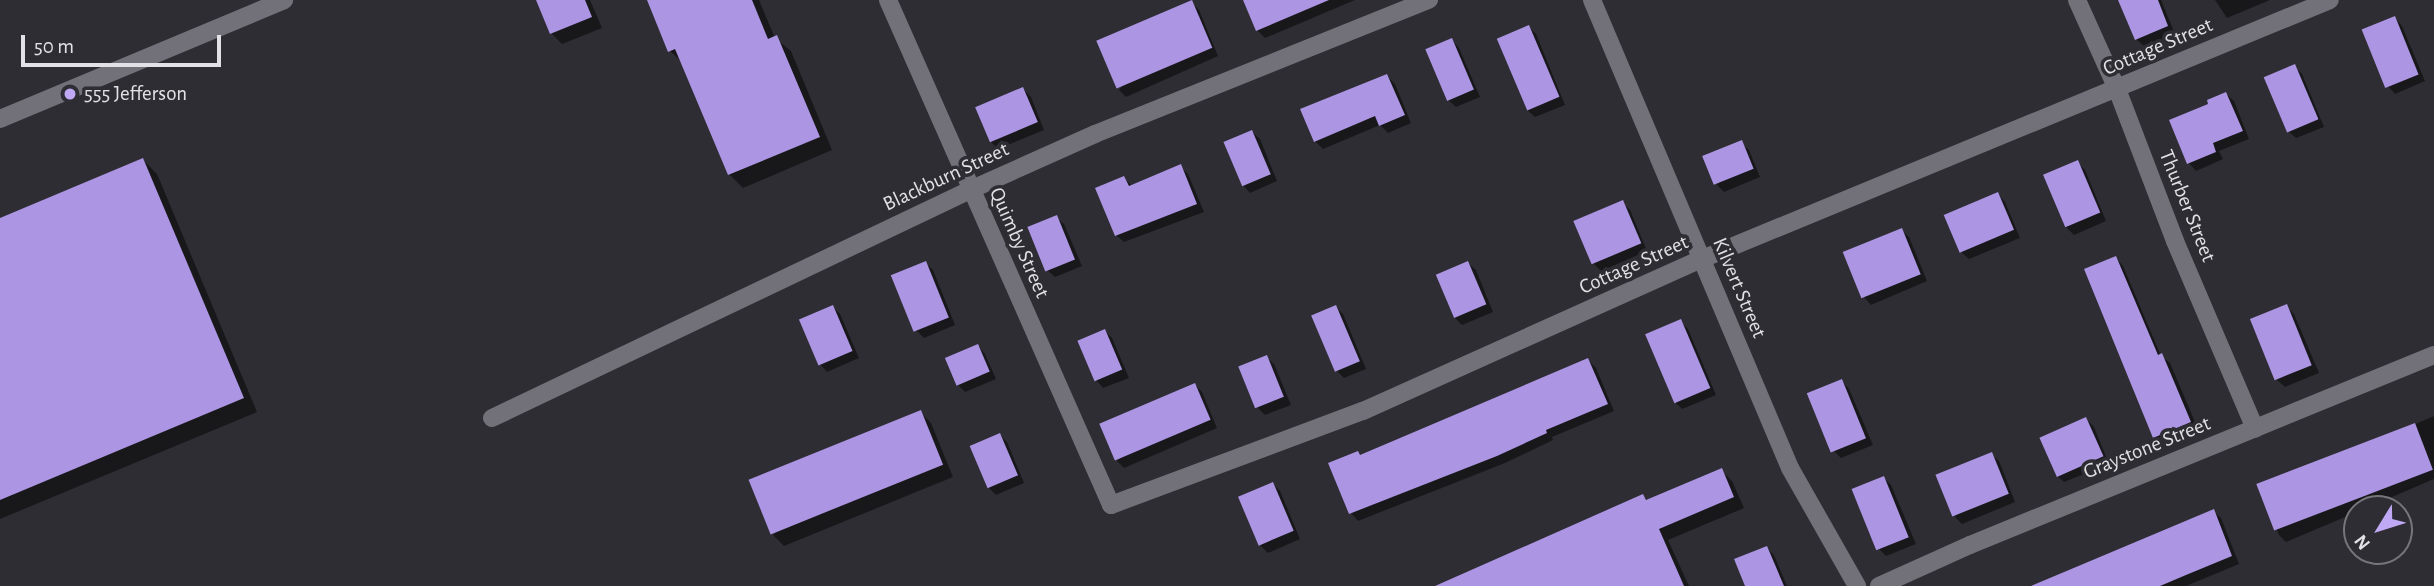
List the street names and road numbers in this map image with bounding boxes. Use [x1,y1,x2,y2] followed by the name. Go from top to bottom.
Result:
[2099,13,2217,81] street label: Cottage Street
[879,137,1013,217] street label: Blackburn Street
[2153,146,2221,266] street label: Thurber Street
[983,184,1055,302] street label: Quimby Street
[1576,230,1692,300] street label: Cottage Street
[1707,234,1771,342] street label: Kilvert Street
[2080,411,2214,485] street label: Graystone Street

